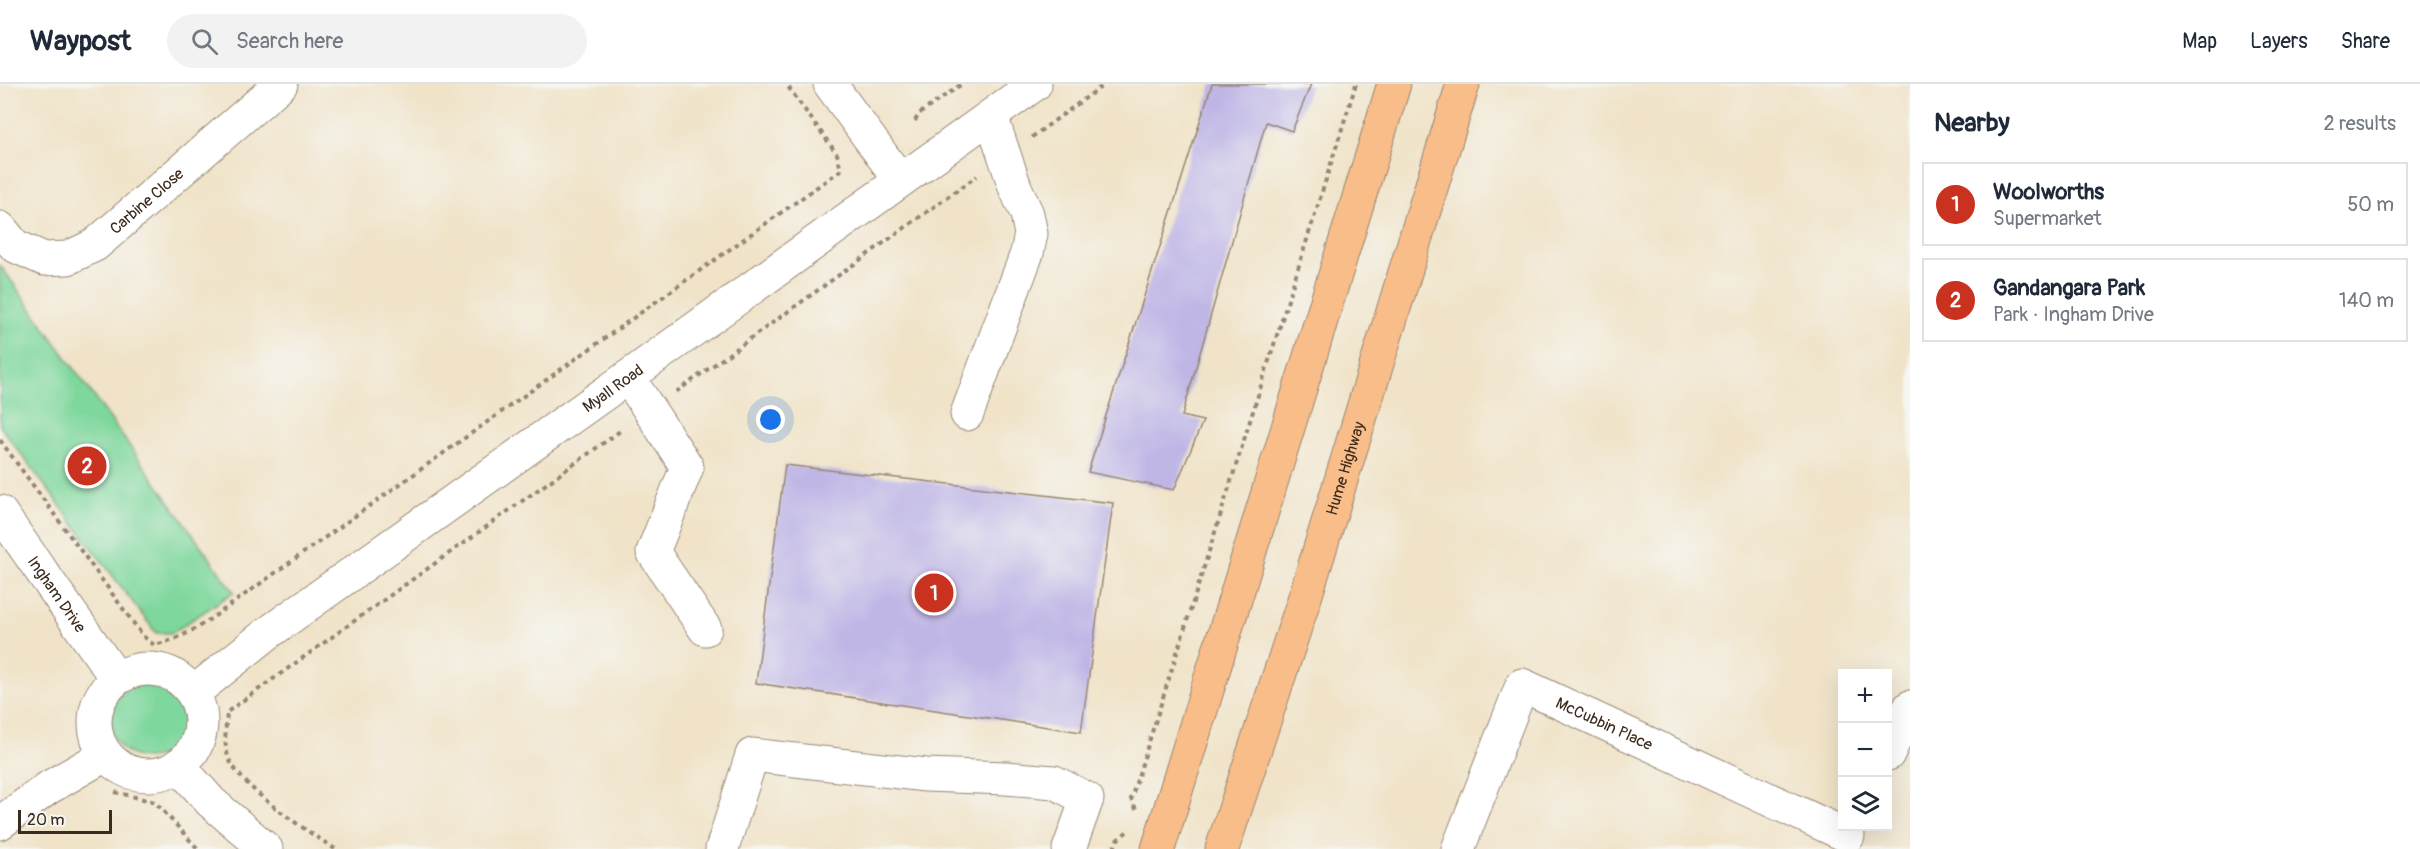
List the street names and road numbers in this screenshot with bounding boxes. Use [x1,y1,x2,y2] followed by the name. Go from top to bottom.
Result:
[106,164,188,239] street label: Carbine Close
[579,360,648,417] street label: Myall Road
[1322,419,1370,518] street label: Hume Highway
[23,552,90,637] street label: Ingham Drive
[1552,693,1656,755] street label: McCubbin Place

